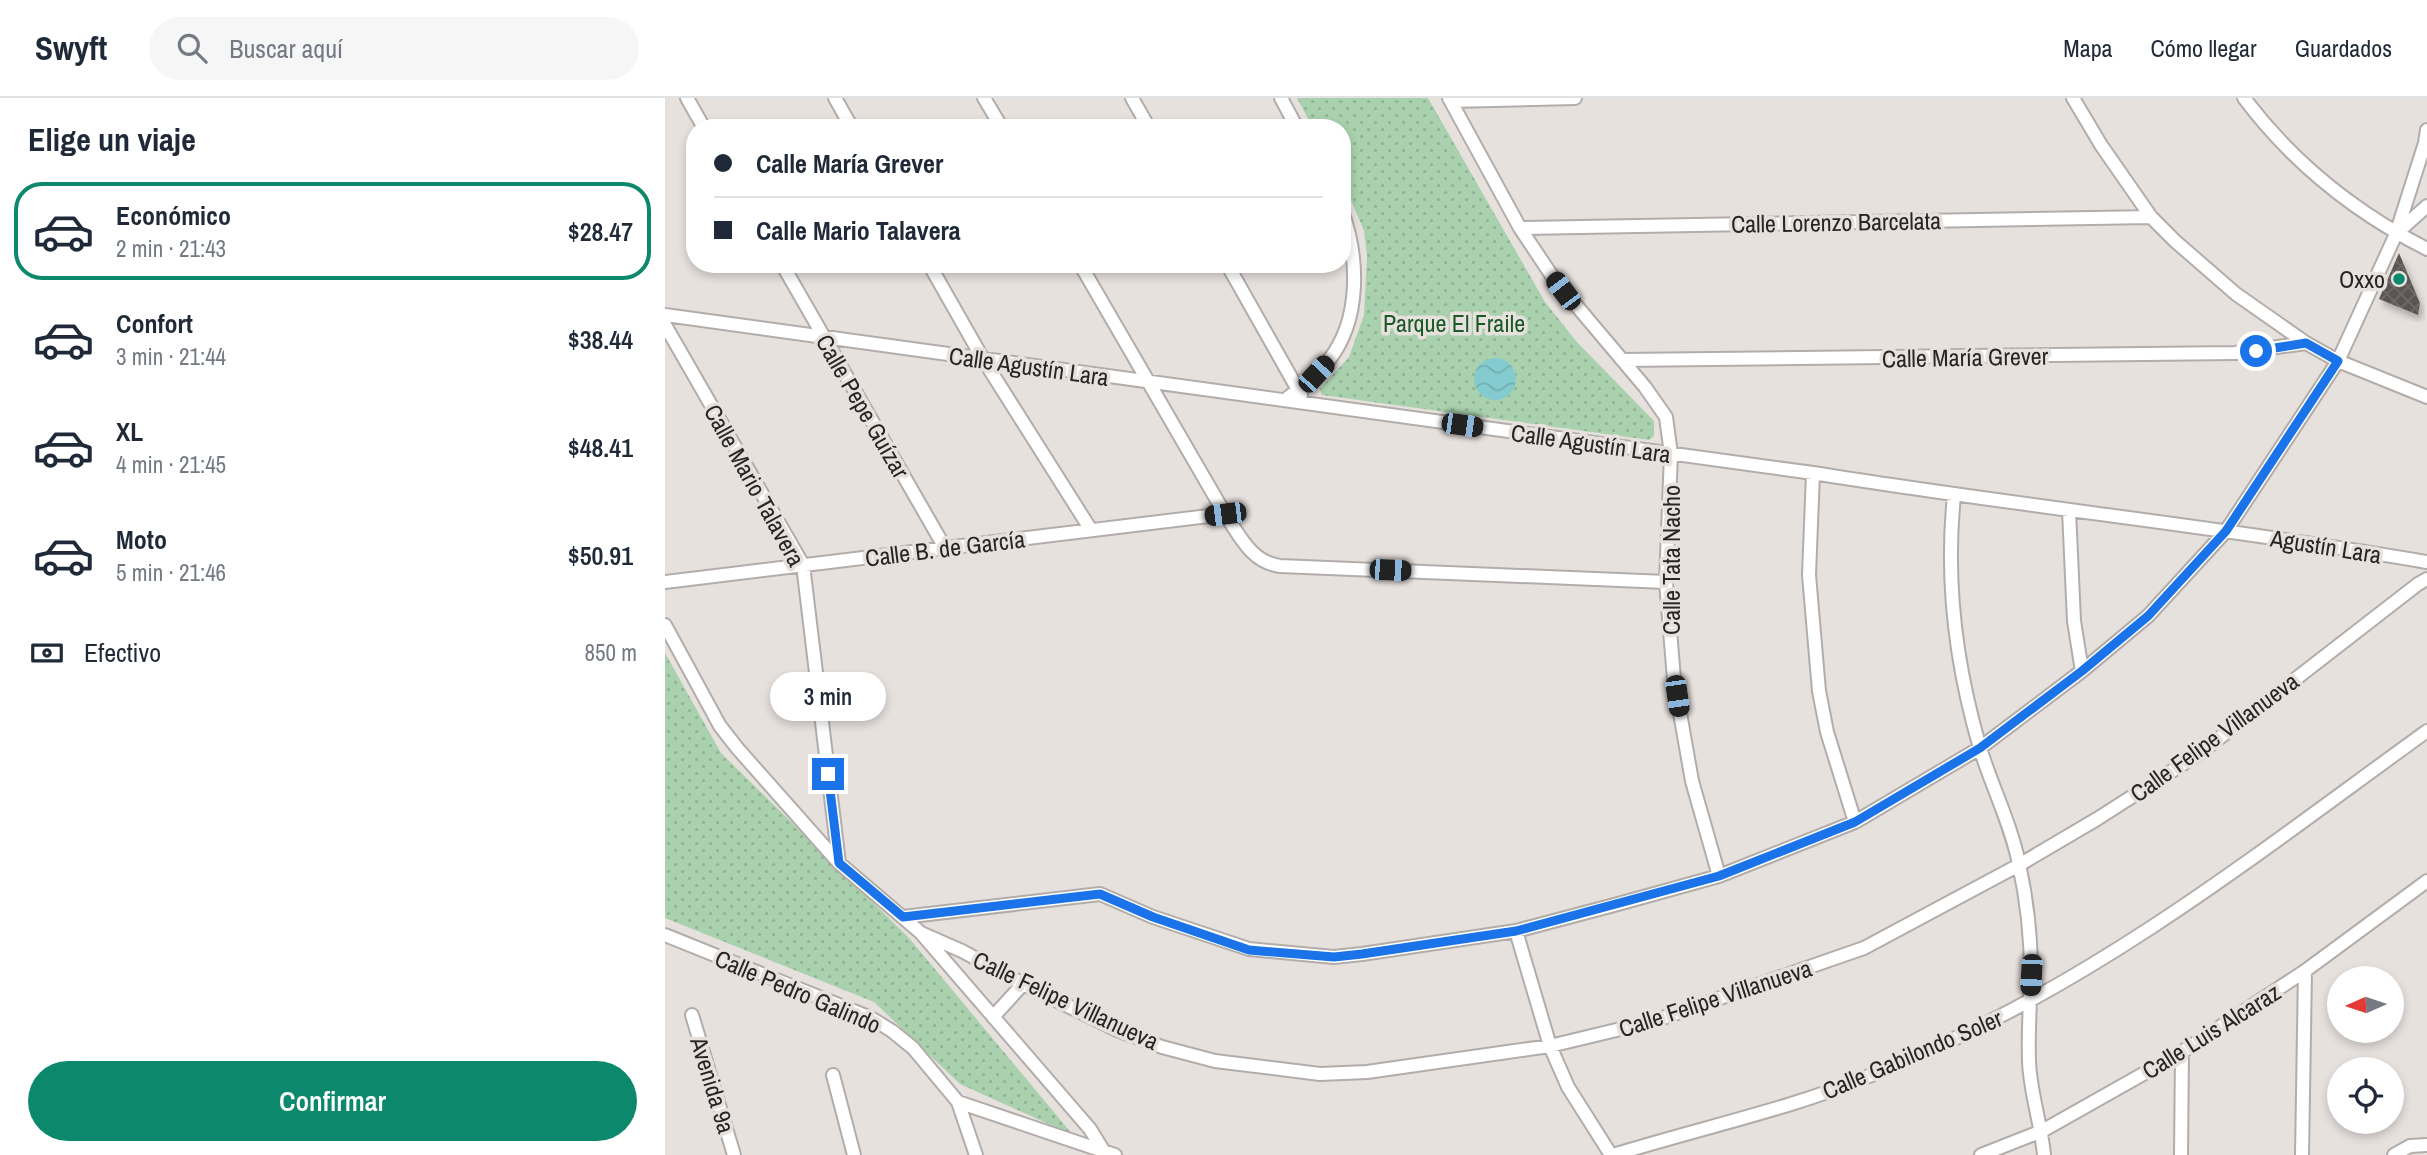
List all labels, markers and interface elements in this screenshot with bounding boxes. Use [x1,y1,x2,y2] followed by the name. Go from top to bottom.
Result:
[149,17,639,80] search box
[35,26,107,70] text: Swyft
[173,29,211,67] icon: search
[229,31,343,66] text: Buscar aquí
[2063,32,2113,64] text: Mapa
[2151,32,2257,64] text: Cómo llegar
[2295,32,2392,64] text: Guardados
[28,118,196,161] text: Elige un viaje
[756,146,943,181] text: Calle María Grever
[116,198,231,233] text: Económico
[32,200,95,263] icon: car
[1731,204,1941,240] street label: Calle Lorenzo Barcelata
[756,213,961,248] text: Calle Mario Talavera
[568,214,633,249] text: $28.47
[116,233,226,264] text: 2 min · 21:43
[2339,263,2385,295] place label: Oxxo
[1542,268,1585,314] car
[2391,271,2407,287] marker: Oxxo
[116,306,193,341] text: Confort
[1383,307,1525,339] park label: Parque El Fraile
[32,308,95,371] icon: car
[568,322,633,357] text: $38.44
[809,328,917,484] street label: Calle Pepe Guízar
[2240,335,2272,367] route start
[947,339,1111,393] street label: Calle Agustín Lara
[1882,340,2049,374] street label: Calle María Grever
[116,341,226,372] text: 3 min · 21:44
[1294,351,1339,397] car
[697,398,813,572] street label: Calle Mario Talavera
[1440,412,1485,438] car
[116,414,143,449] text: XL
[32,416,95,479] icon: car
[1509,416,1673,470] street label: Calle Agustín Lara
[568,430,633,465] text: $48.41
[116,449,226,480] text: 4 min · 21:45
[1655,485,1687,635] street label: Calle Tata Nacho
[1203,501,1248,527] car
[2267,521,2384,571] street label: Agustín Lara
[116,522,167,557] text: Moto
[863,522,1027,574] street label: Calle B. de García
[32,524,95,587] icon: car
[568,538,633,573] text: $50.91
[116,557,226,588] text: 5 min · 21:46
[1369,559,1412,581] car
[28,634,66,672] icon: cash
[84,635,161,670] text: Efectivo
[585,637,637,668] text: 850 m
[2123,665,2305,809] street label: Calle Felipe Villanueva
[770,672,886,722] callout: 3 min
[1664,674,1691,718] car
[804,681,852,712] text: 3 min
[812,758,844,790] route end
[710,942,886,1040] street label: Calle Pedro Galindo
[968,943,1164,1057] street label: Calle Felipe Villanueva
[1614,952,1816,1044] street label: Calle Felipe Villanueva
[2020,953,2043,997] car
[2327,966,2405,1043] north arrow
[2327,966,2404,1134] map controls
[2136,976,2286,1086] street label: Calle Luis Alcaraz
[1817,1001,2007,1106] street label: Calle Gabilondo Soler
[683,1032,743,1137] street label: Avenida 9a
[2327,1057,2404,1134] button: locate
[28,1061,637,1141] button: Confirmar

